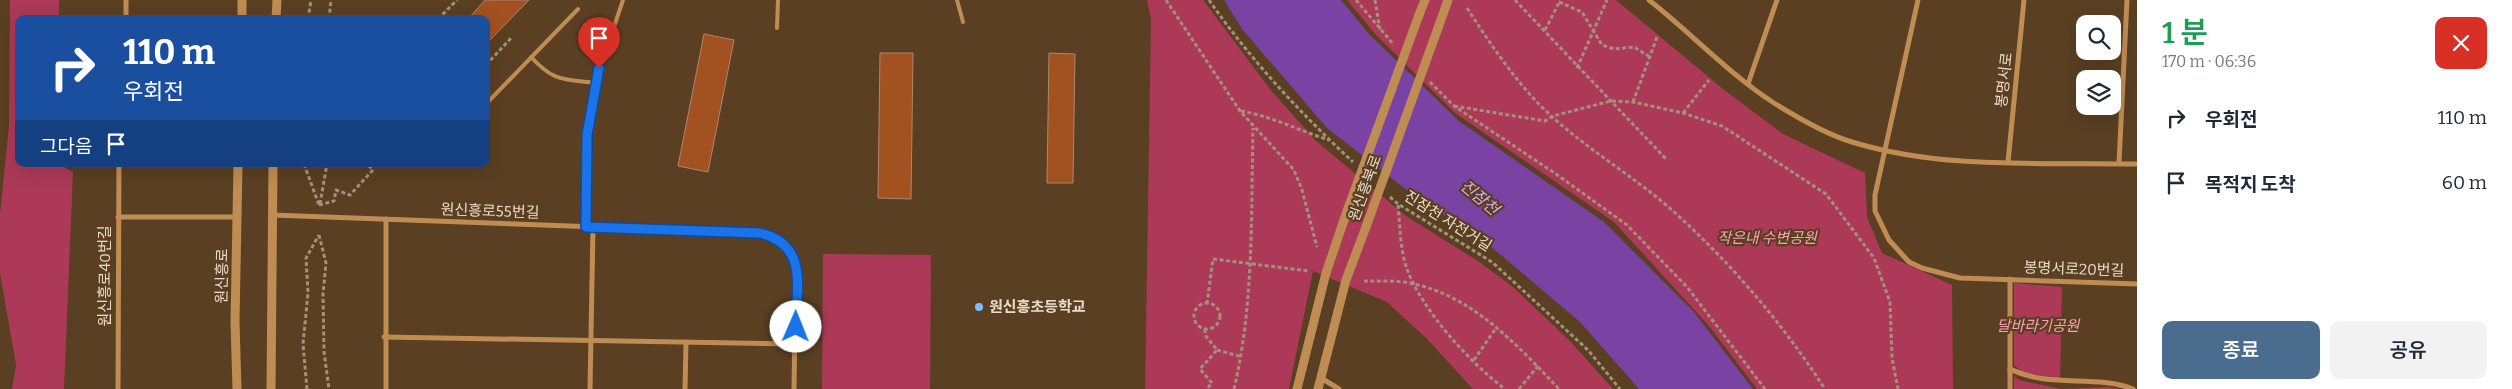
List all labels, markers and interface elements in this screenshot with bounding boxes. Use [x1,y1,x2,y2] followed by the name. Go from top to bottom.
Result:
[2076,15,2121,115] map controls
[2076,15,2121,60] button: search
[2162,15,2208,51] text: 1 분
[578,17,620,68] pin
[2435,17,2487,69] button: close
[585,24,613,52] icon: arrive
[123,31,215,73] text: 110 m
[40,35,105,100] icon: right
[1992,52,2016,108] street label: 봉명서로
[2162,52,2256,71] text: 170 m · 06:36
[2076,70,2121,115] button: layers
[123,78,184,105] text: 우회전
[2162,104,2190,132] icon: right
[2437,106,2487,129] text: 110 m
[2205,108,2257,131] text: 우회전
[102,130,130,158] icon: arrive
[40,135,92,158] text: 그다음
[1345,152,1385,224] street label: 원신흥북로
[2162,169,2190,197] icon: arrive
[2442,171,2487,194] text: 60 m
[2205,173,2296,196] text: 목적지 도착
[1457,176,1504,220] water label: 진잠천
[1401,187,1495,255] street label: 진잠천 자전거길
[440,200,540,222] street label: 원신흥로55번길
[96,225,114,327] street label: 원신흥로40번길
[1717,229,1818,247] park label: 작은내 수변공원
[213,248,231,304] street label: 원신흥로
[2023,258,2125,280] street label: 봉명서로20번길
[989,298,1086,316] place label: 원신흥초등학교
[769,300,821,352] position arrow
[973,301,985,313] marker: 원신흥초등학교
[1997,317,2081,335] park label: 달바라기공원
[2162,321,2320,379] button: 종료
[2330,321,2487,379] button: 공유

